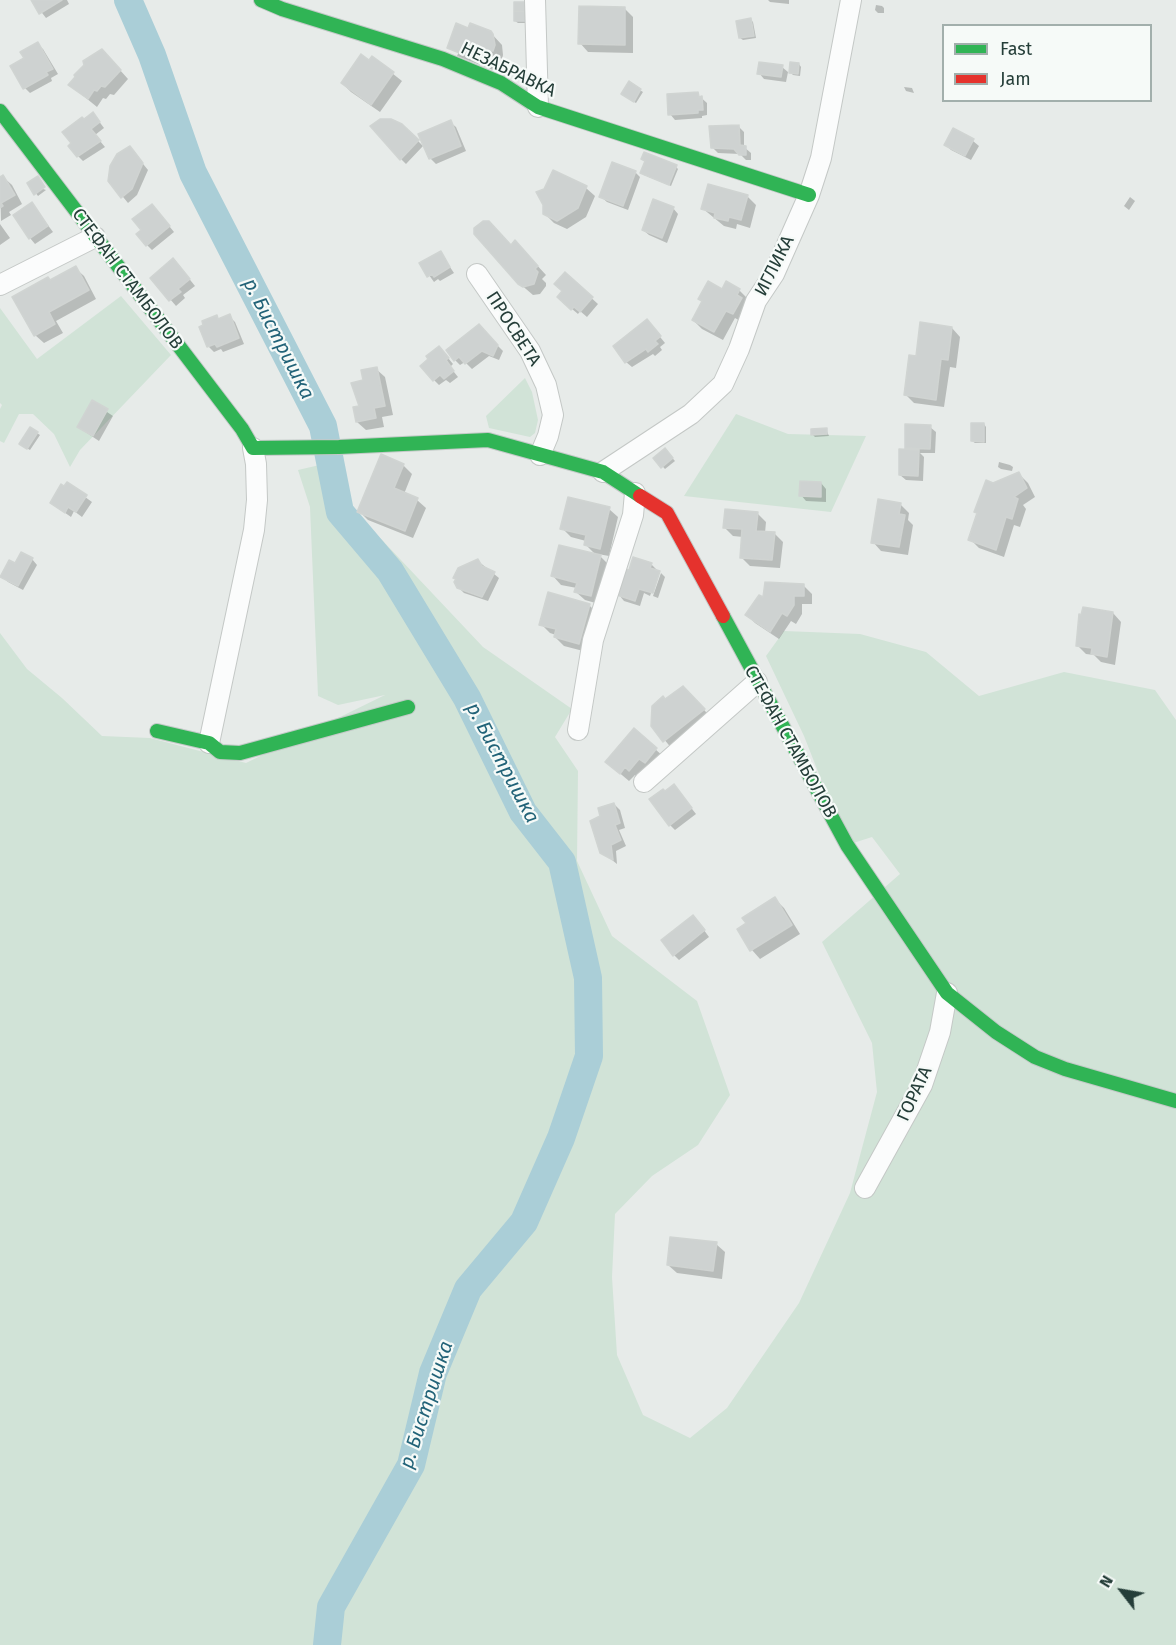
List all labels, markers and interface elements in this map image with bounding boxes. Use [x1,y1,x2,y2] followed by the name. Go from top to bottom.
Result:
[942,24,1152,102] legend
[457,38,559,102] street label: НЕЗАБРАВКА
[1000,38,1032,60] text: Fast
[1000,68,1031,90] text: Jam
[67,204,187,354] street label: СТЕФАН СТАМБОЛОВ
[751,232,799,300] street label: ИГЛИКА
[237,274,319,404] water label: р. Бистришка
[481,288,545,370] street label: ПРОСВЕТА
[739,662,841,822] street label: СТЕФАН СТАМБОЛОВ
[460,699,544,827] water label: р. Бистришка
[893,1063,937,1125] street label: ГОРАТА
[395,1338,459,1472] water label: р. Бистришка
[1092,1561,1152,1621] north arrow
[1095,1572,1117,1591] text: N

